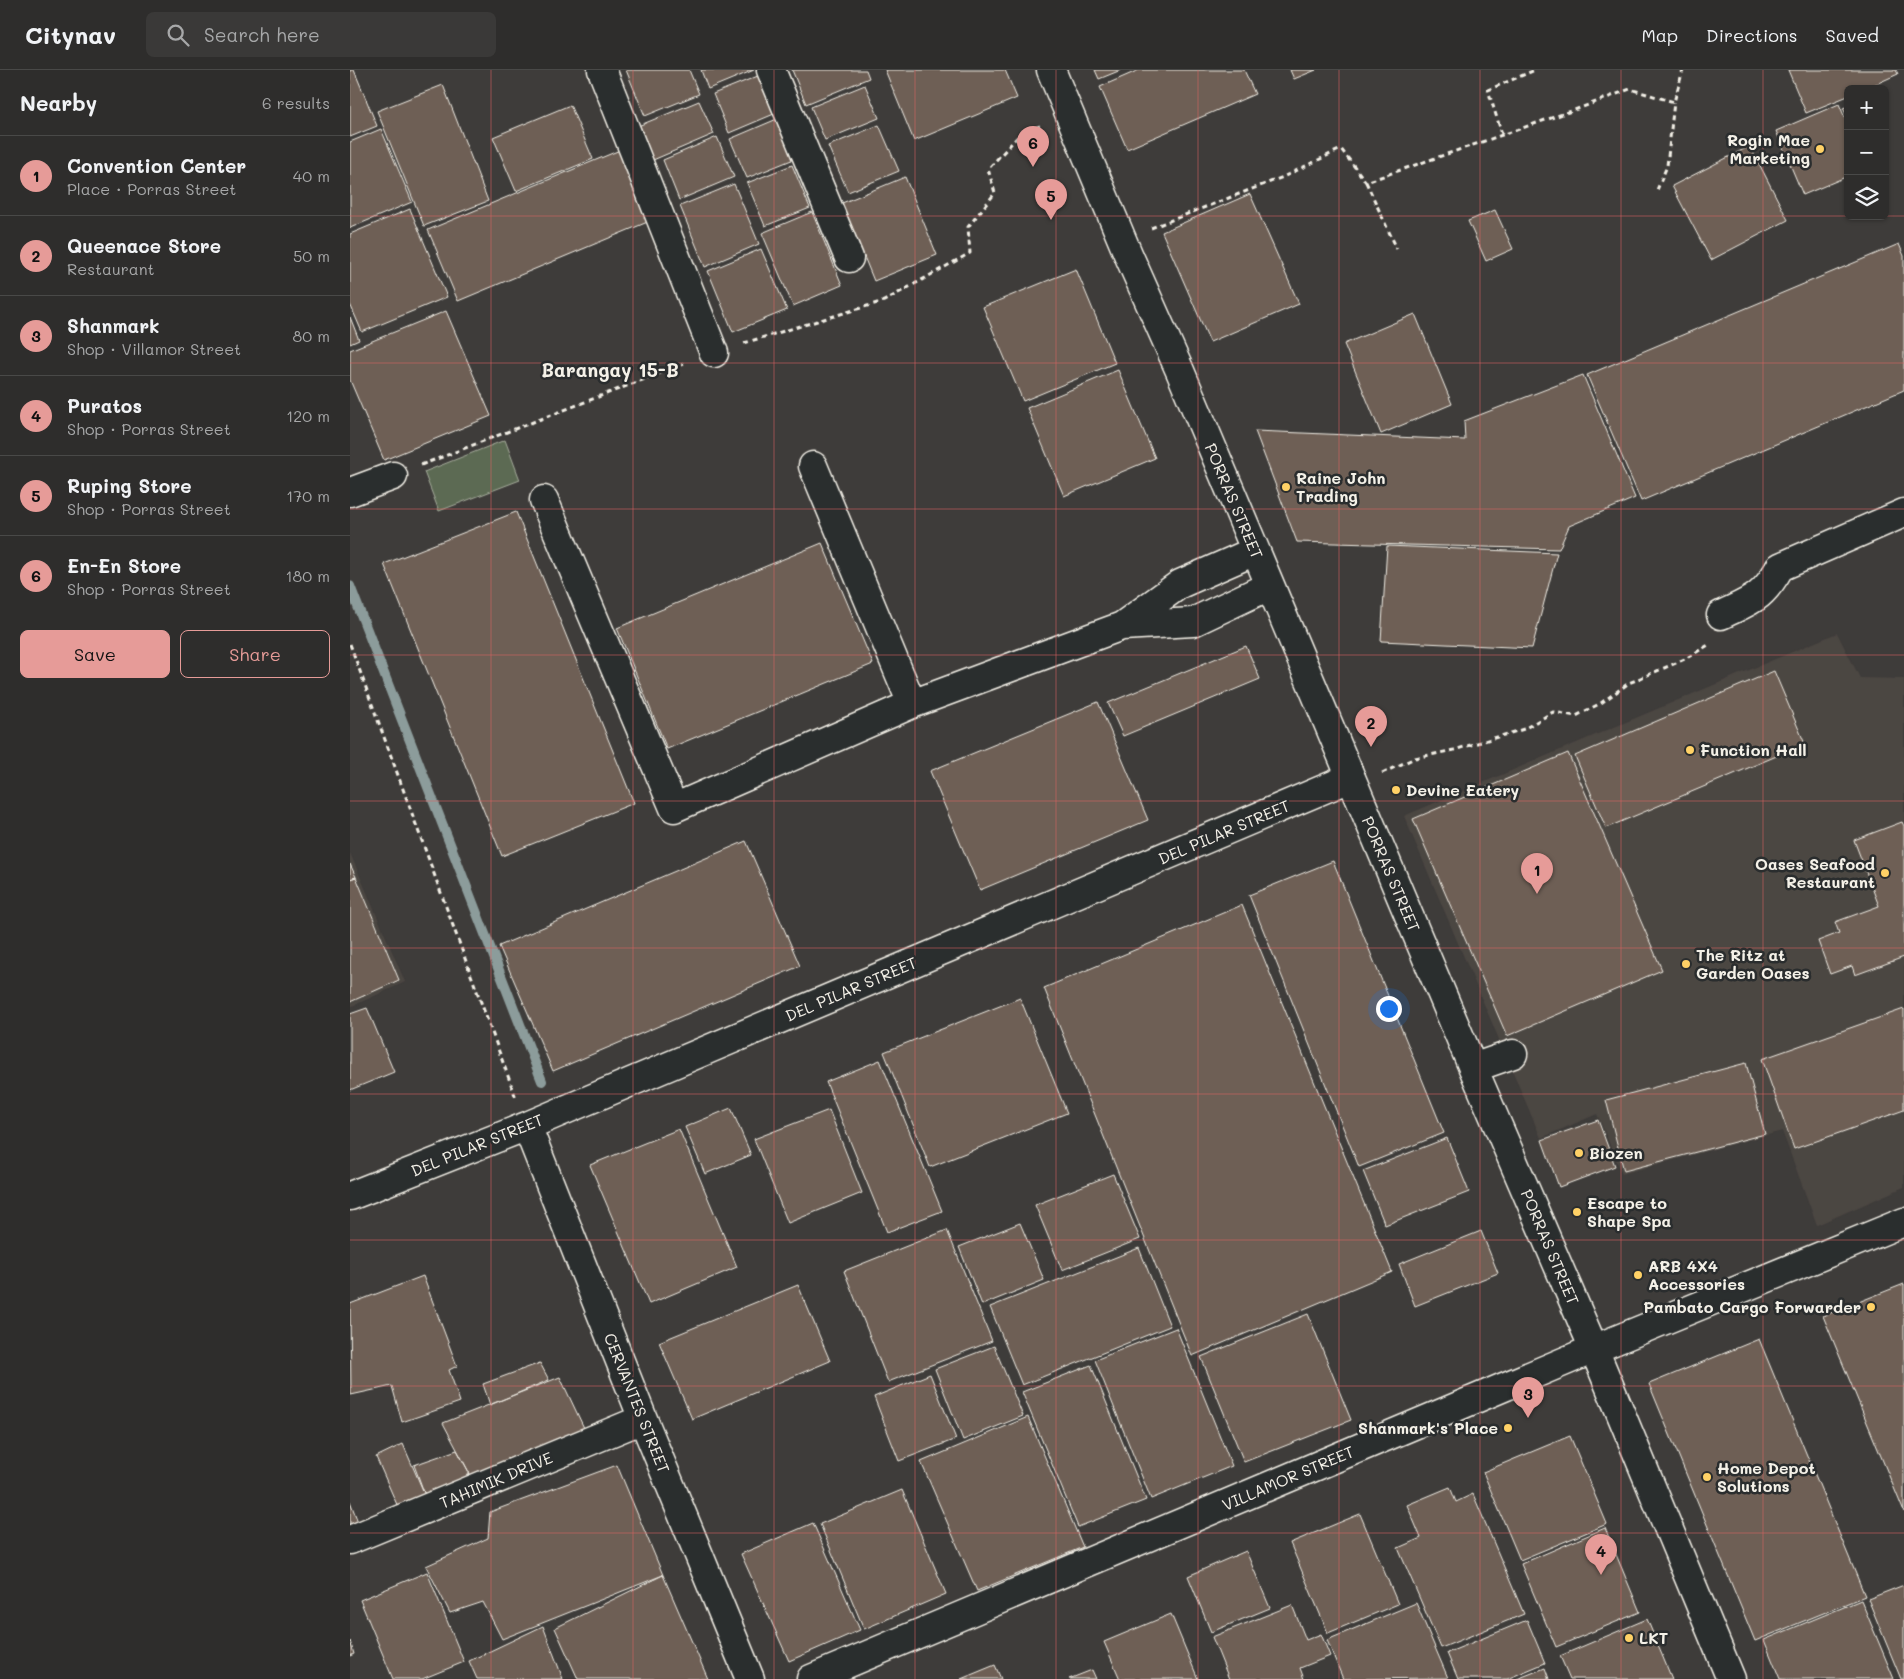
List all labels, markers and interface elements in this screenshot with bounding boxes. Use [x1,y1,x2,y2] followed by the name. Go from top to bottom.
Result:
[146,12,496,57] search box
[25,19,116,50] text: Citynav
[164,21,192,49] icon: search
[204,22,320,47] text: Search here
[1641,23,1678,47] text: Map
[1706,23,1798,47] text: Directions
[1826,23,1879,47] text: Saved
[1844,85,1889,220] map controls
[1844,85,1889,130] button: +
[20,89,97,116] text: Nearby
[262,92,330,113] text: 6 results
[1017,126,1049,167] pin: 6
[1727,129,1810,168] place label: Rogin Mae Marketing
[1844,130,1889,175] button: −
[1814,143,1826,155] marker: Rogin Mae Marketing
[67,153,246,178] text: Convention Center
[32,165,40,186] text: 1
[293,165,330,186] text: 40 m
[1844,175,1889,220] button: layers
[67,178,236,199] text: Place · Porras Street
[1035,179,1067,220] pin: 5
[67,233,221,258] text: Queenace Store
[32,245,40,266] text: 2
[293,245,330,266] text: 50 m
[67,258,155,279] text: Restaurant
[67,313,159,338] text: Shanmark
[31,325,41,346] text: 3
[293,325,330,346] text: 80 m
[67,338,241,359] text: Shop · Villamor Street
[541,357,679,382] district label: Barangay 15-B
[67,393,142,418] text: Puratos
[31,405,41,426] text: 4
[286,405,330,426] text: 120 m
[67,418,231,439] text: Shop · Porras Street
[1201,440,1268,562] street label: PORRAS STREET
[1296,467,1386,506] place label: Raine John Trading
[67,473,192,498] text: Ruping Store
[1280,481,1292,493] marker: Raine John Trading
[31,485,41,506] text: 5
[286,485,330,506] text: 170 m
[67,498,231,519] text: Shop · Porras Street
[67,553,181,578] text: En-En Store
[31,565,41,586] text: 6
[285,565,330,586] text: 180 m
[67,578,231,599] text: Shop · Porras Street
[20,630,170,678] button: Save
[180,630,330,678] button: Share
[1355,706,1387,747] pin: 2
[1700,739,1807,760] place label: Function Hall
[1684,744,1696,756] marker: Function Hall
[1406,779,1520,800] place label: Devine Eatery
[1390,784,1402,796] marker: Devine Eatery
[1155,794,1293,869] street label: DEL PILAR STREET
[1358,813,1425,935] street label: PORRAS STREET
[1521,853,1553,894] pin: 1
[1755,853,1875,892] place label: Oases Seafood Restaurant
[1879,867,1891,879] marker: Oases Seafood Restaurant
[1696,944,1810,983] place label: The Ritz at Garden Oases
[782,951,920,1026] street label: DEL PILAR STREET
[1680,958,1692,970] marker: The Ritz at Garden Oases
[1376,996,1402,1022] your location
[408,1108,546,1181] street label: DEL PILAR STREET
[1589,1142,1643,1163] place label: Biozen
[1573,1147,1585,1159] marker: Biozen
[1517,1186,1584,1308] street label: PORRAS STREET
[1587,1192,1672,1231] place label: Escape to Shape Spa
[1571,1206,1583,1218] marker: Escape to Shape Spa
[1648,1255,1745,1294] place label: ARB 4X4 Accessories
[1632,1269,1644,1281] marker: ARB 4X4 Accessories
[1643,1296,1861,1317] place label: Pambato Cargo Forwarder
[1865,1301,1877,1313] marker: Pambato Cargo Forwarder
[600,1330,675,1476] street label: CERVANTES STREET
[1512,1377,1544,1418] pin: 3
[1358,1417,1498,1438] place label: Shanmark's Place
[1502,1422,1514,1434] marker: Shanmark's Place
[1219,1440,1357,1515] street label: VILLAMOR STREET
[436,1446,555,1513] street label: TAHIMIK DRIVE
[1717,1457,1816,1496] place label: Home Depot Solutions
[1701,1471,1713,1483] marker: Home Depot Solutions
[1585,1534,1617,1575] pin: 4
[1639,1627,1668,1648] place label: LKT
[1623,1632,1635,1644] marker: LKT

